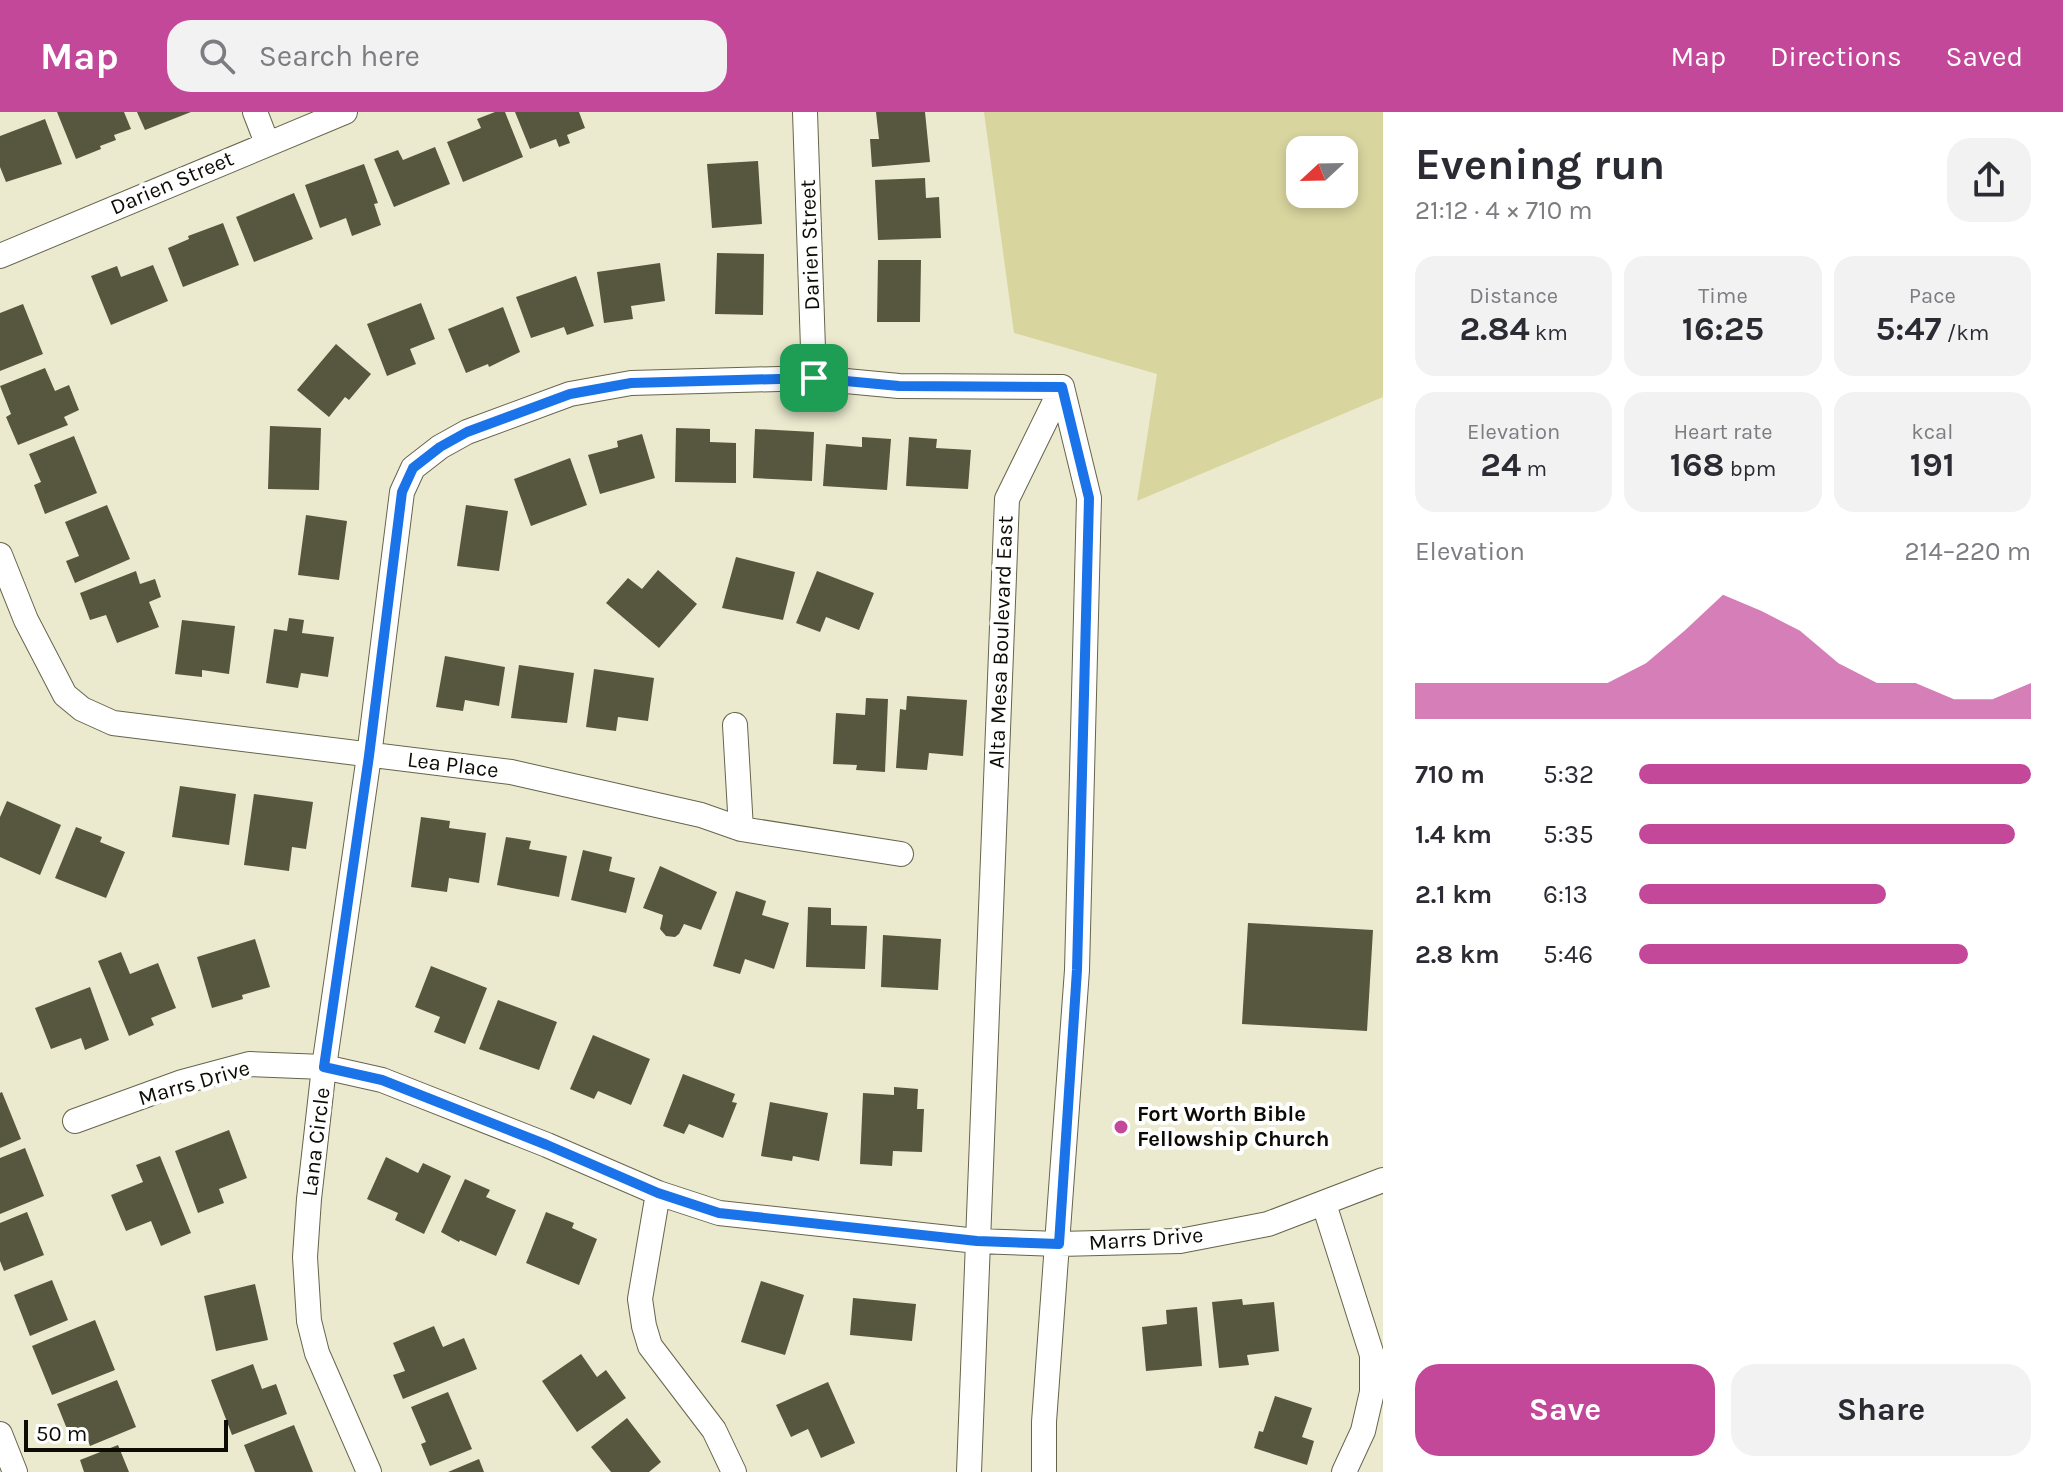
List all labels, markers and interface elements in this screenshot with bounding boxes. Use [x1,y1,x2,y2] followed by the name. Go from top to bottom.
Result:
[167,20,727,92] search box
[40,34,119,79] text: Map
[195,34,239,78] icon: search
[259,38,420,74] text: Search here
[1671,40,1726,73] text: Map
[1770,40,1902,73] text: Directions
[1946,40,2023,73] text: Saved
[1286,136,1358,208] north arrow
[1286,136,1358,208] map controls
[1947,138,2031,222] button: share
[1415,139,1665,190] text: Evening run
[106,145,238,221] street label: Darien Street
[795,179,825,311] street label: Darien Street
[1415,195,1593,226] text: 21:12 · 4 × 710 m
[1469,283,1558,309] text: Distance
[1698,283,1748,309] text: Time
[1909,283,1956,309] text: Pace
[1460,309,1530,349] text: 2.84
[1682,309,1764,349] text: 16:25
[1875,309,1942,349] text: 5:47
[1530,320,1568,346] text: km
[1942,320,1989,346] text: /km
[780,344,848,412] pin
[792,356,836,400] icon: arrive
[1467,419,1560,445] text: Elevation
[1673,419,1773,445] text: Heart rate
[1911,419,1953,445] text: kcal
[1480,445,1521,485] text: 24
[1670,445,1725,485] text: 168
[1910,445,1955,485] text: 191
[1521,456,1547,482] text: m
[1725,456,1776,482] text: bpm
[984,515,1018,769] street label: Alta Mesa Boulevard East
[1415,536,1525,567] text: Elevation
[1904,536,2031,567] text: 214–220 m
[406,746,500,784] street label: Lea Place
[1415,759,1485,790] text: 710 m
[1543,759,1594,790] text: 5:32
[1415,819,1492,850] text: 1.4 km
[1543,819,1594,850] text: 5:35
[1415,879,1492,910] text: 2.1 km
[1543,879,1588,910] text: 6:13
[1415,939,1500,970] text: 2.8 km
[1543,939,1593,970] text: 5:46
[135,1055,253,1111] street label: Marrs Drive
[296,1086,336,1198] street label: Lana Circle
[1137,1101,1329,1152] place label: Fort Worth Bible Fellowship Church
[1112,1118,1130,1136] marker: Fort Worth Bible Fellowship Church
[1088,1222,1204,1256] street label: Marrs Drive
[1415,1364,1715,1456] button: Save
[1731,1364,2031,1456] button: Share
[24,1416,228,1452] scale bar
[36,1421,87,1447] text: 50 m

